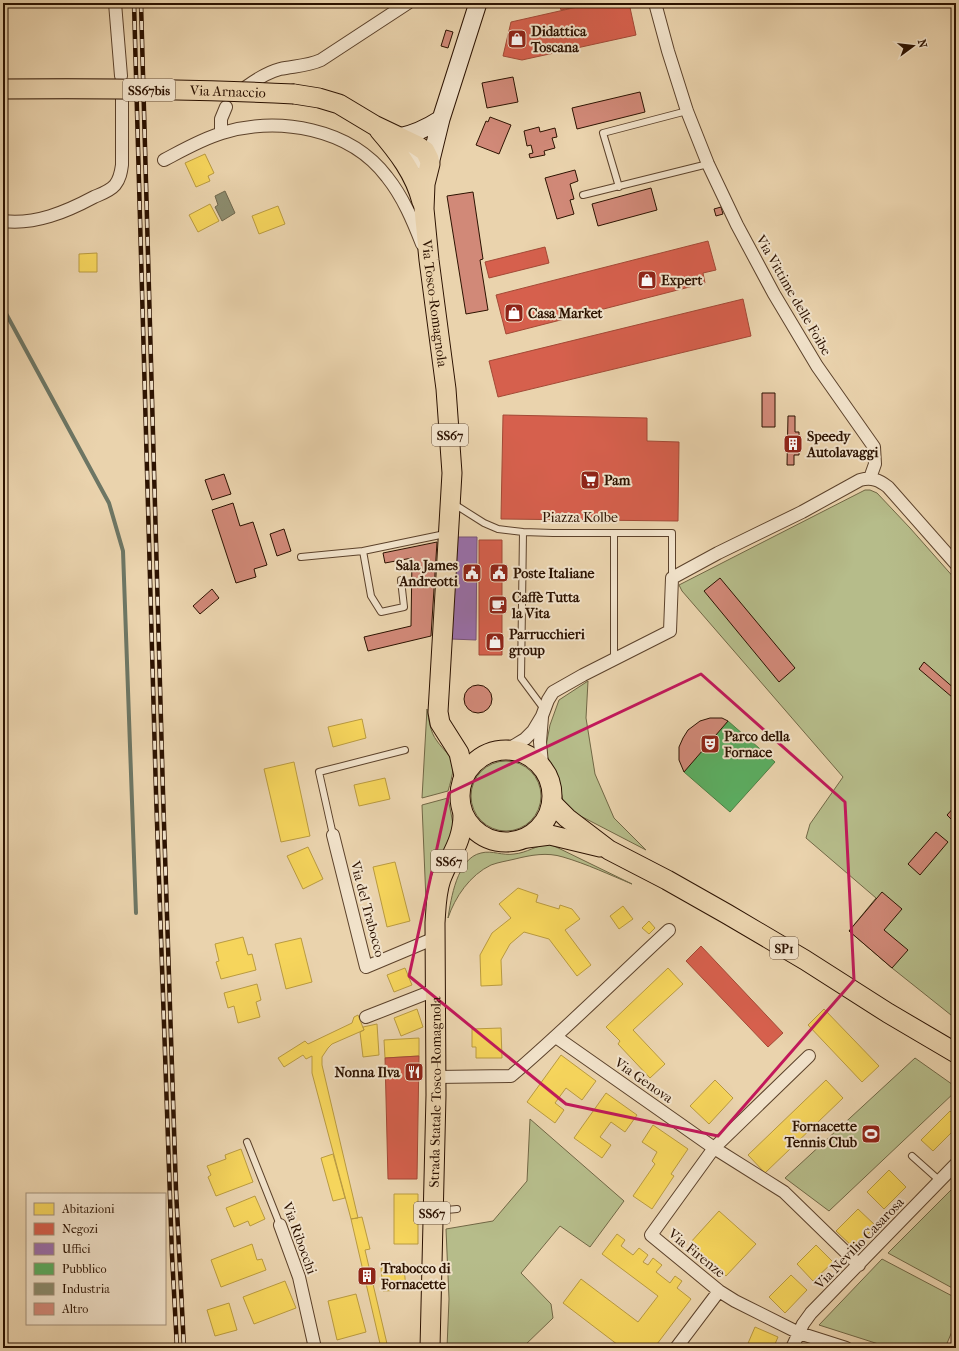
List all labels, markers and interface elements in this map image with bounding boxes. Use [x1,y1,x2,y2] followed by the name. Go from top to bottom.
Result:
[530,23,587,56] place label: Didattica Toscana
[893,26,933,66] north arrow
[506,28,528,50] shop icon: Didattica Toscana
[915,38,930,50] text: N
[123,79,175,101] road number: SS67bis
[189,82,266,102] street label: Via Arnaccio
[752,231,835,359] street label: Via Vittime delle Foibe
[418,238,451,369] street label: Via Tosco-Romagnola
[636,269,658,291] shop icon: Expert
[661,272,703,289] place label: Expert
[503,302,525,324] shop icon: Casa Market
[528,305,604,322] place label: Casa Market
[432,424,468,446] road number: SS67
[806,428,879,461] place label: Speedy Autolavaggi
[782,433,804,455] building icon: Speedy Autolavaggi
[579,469,601,491] supermarket icon: Pam
[604,472,631,489] place label: Pam
[542,509,618,526] street label: Piazza Kolbe
[396,557,459,590] place label: Sala James Andreotti
[461,562,483,584] public building icon: Sala James Andreotti
[488,562,510,584] public building icon: Poste Italiane
[513,565,595,582] place label: Poste Italiane
[511,589,580,622] place label: Caffè Tutta la Vita
[487,594,509,616] cafe icon: Caffè Tutta la Vita
[509,626,586,659] place label: Parrucchieri group
[484,631,506,653] shop icon: Parrucchieri group
[723,728,790,761] place label: Parco della Fornace
[699,733,721,755] theatre icon: Parco della Fornace
[431,850,467,872] road number: SS67
[346,858,389,959] street label: Via del Trabocco
[770,937,798,959] road number: SP1
[426,996,445,1188] street label: Strada Statale Tosco-Romagnola
[610,1053,677,1107] street label: Via Genova
[403,1061,425,1083] restaurant icon: Nonna Ilva
[334,1064,401,1081] place label: Nonna Ilva
[784,1118,858,1151] place label: Fornacette Tennis Club
[860,1123,882,1145] sports icon: Fornacette Tennis Club
[26,1193,166,1325] legend
[810,1193,908,1294] street label: Via Nevilio Casarosa
[278,1199,320,1277] street label: Via Ribocchi
[61,1202,115,1216] text: Abitazioni
[414,1202,450,1224] road number: SS67
[62,1222,99,1236] text: Negozi
[664,1225,729,1282] street label: Via Firenze
[62,1242,91,1256] text: Uffici
[380,1260,451,1293] place label: Trabocco di Fornacette
[62,1262,107,1276] text: Pubblico
[356,1265,378,1287] building icon: Trabocco di Fornacette
[62,1282,110,1296] text: Industria
[61,1302,88,1316] text: Altro

